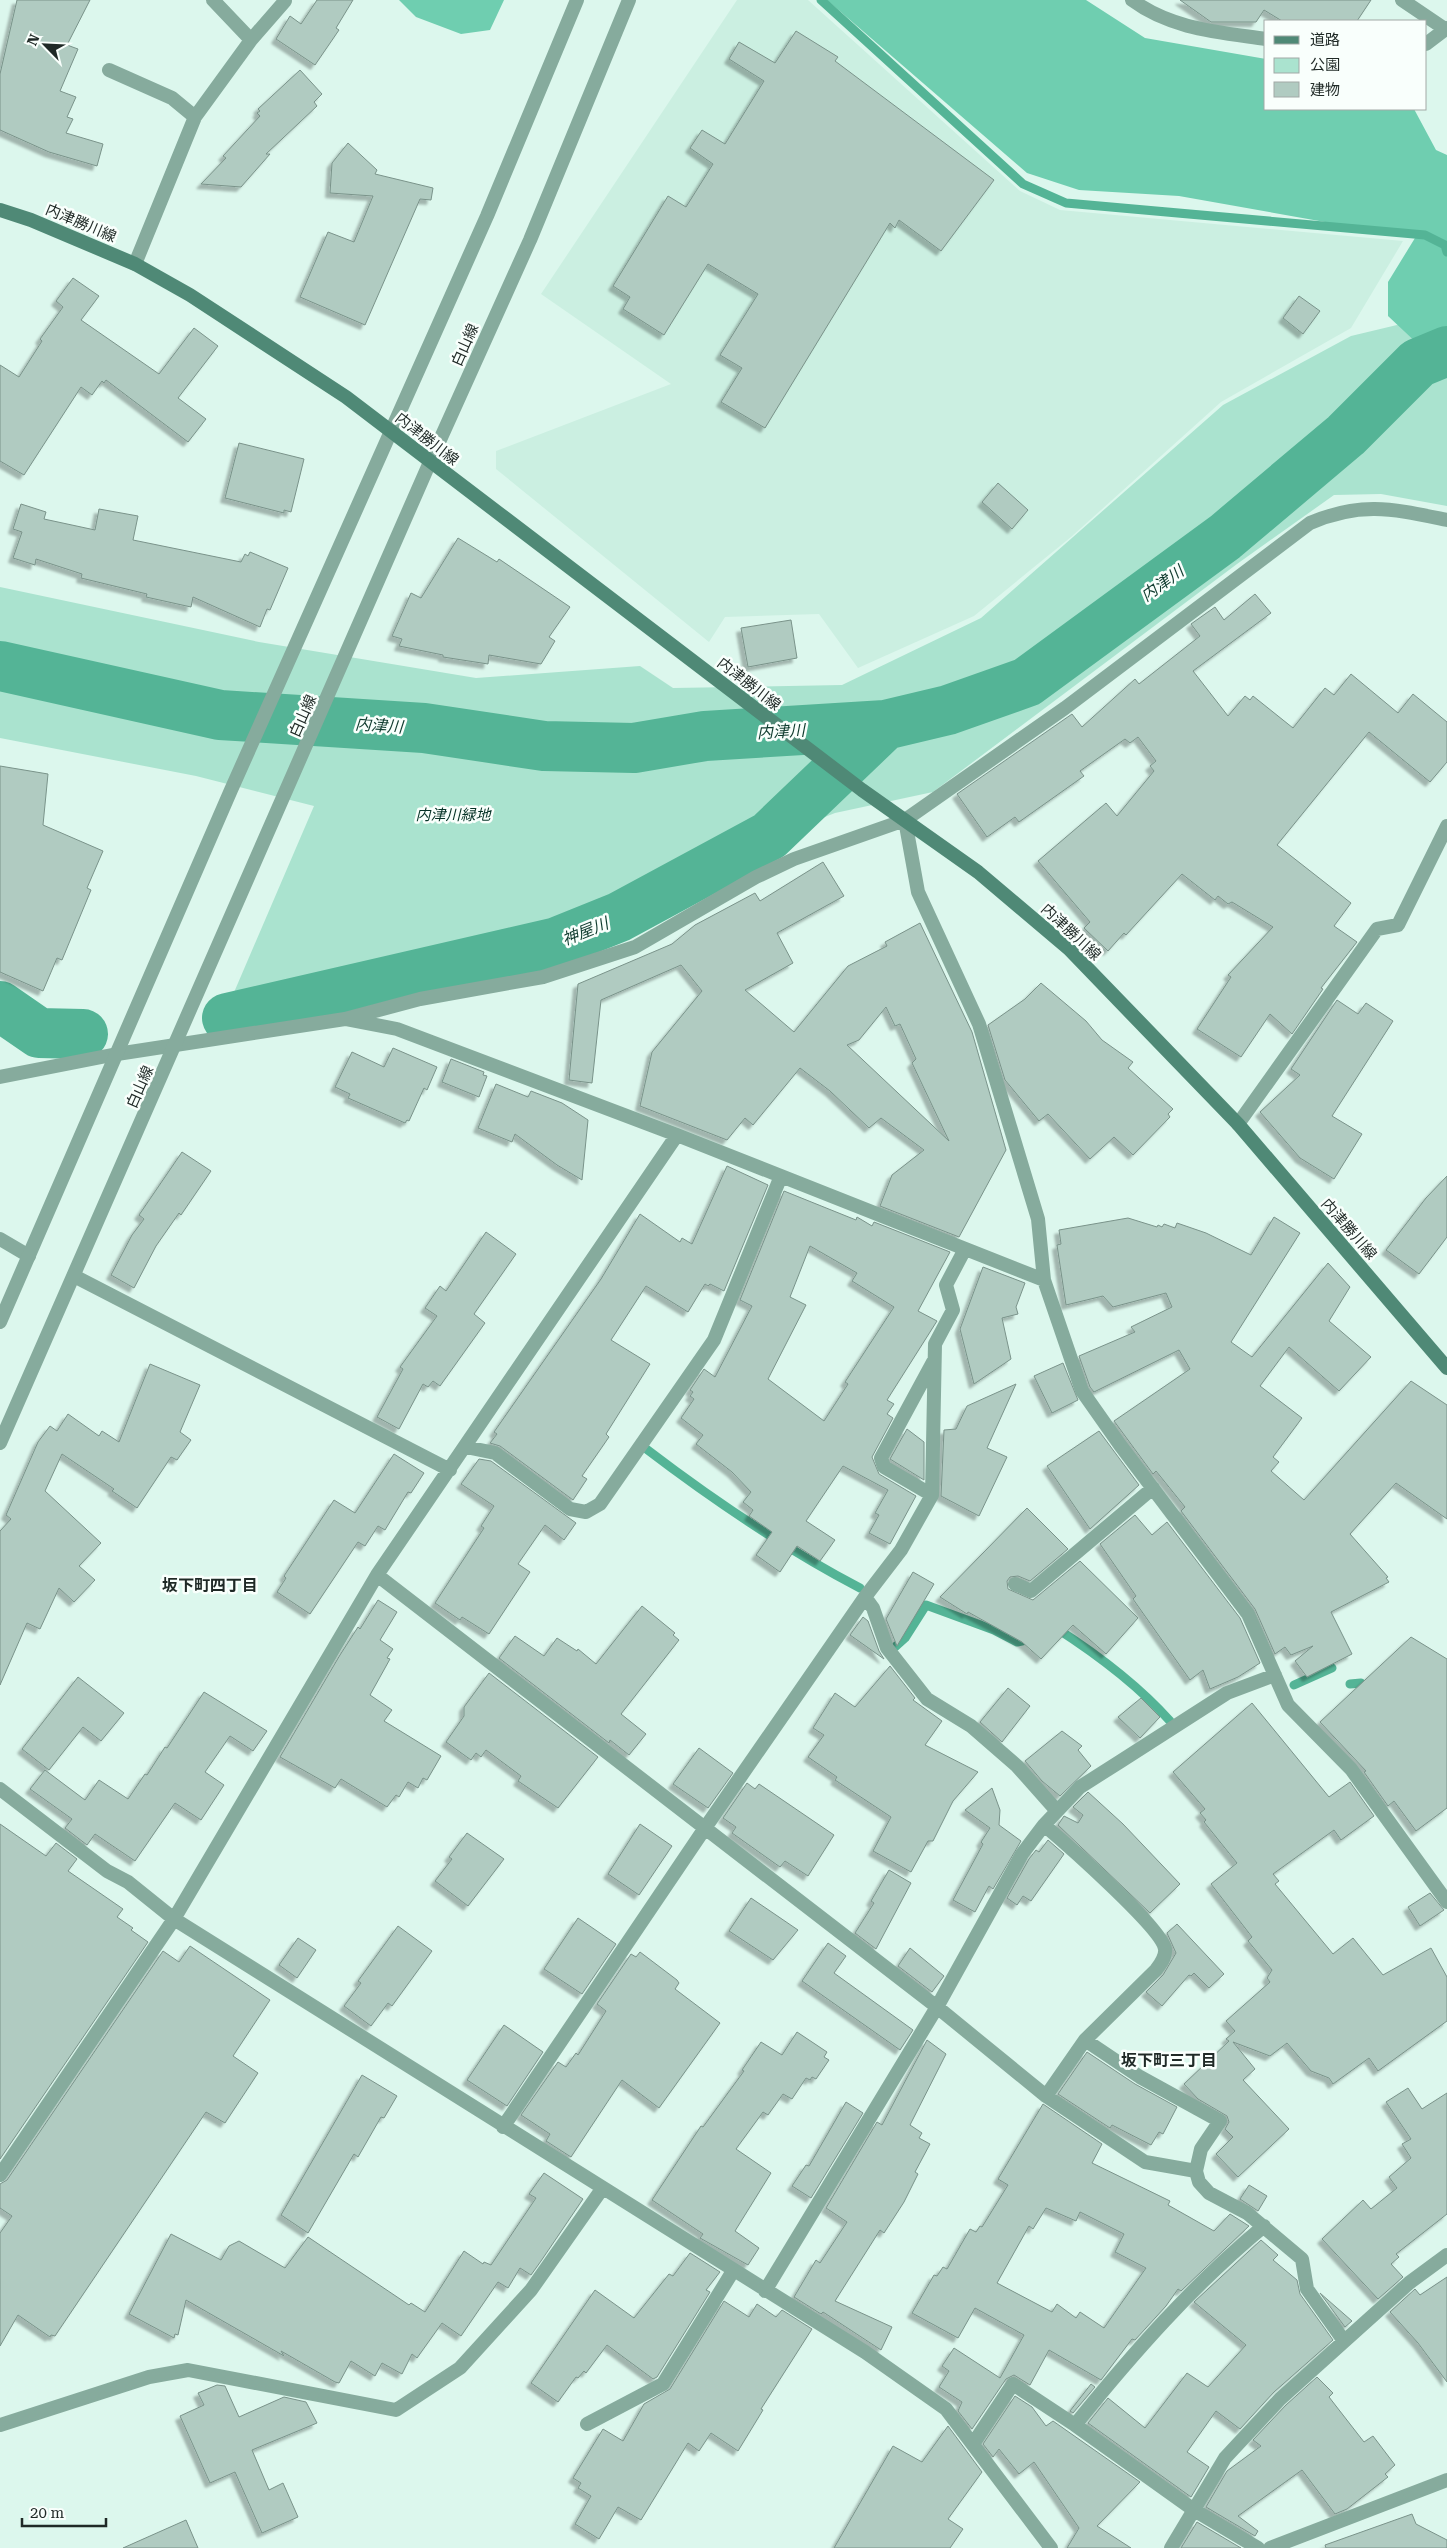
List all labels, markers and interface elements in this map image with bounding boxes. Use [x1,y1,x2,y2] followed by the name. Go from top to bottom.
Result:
[20,20,70,70] north arrow
[1264,20,1427,110] legend
[24,31,43,48] text: N
[1310,31,1340,49] text: 道路
[1310,56,1340,74] text: 公園
[1310,81,1340,99] text: 建物
[43,200,119,246] street label: 内津勝川線
[448,321,482,369] street label: 白山線
[392,409,462,469] street label: 内津勝川線
[1137,560,1189,605] water label: 内津川
[714,654,784,714] street label: 内津勝川線
[286,692,320,740] street label: 白山線
[354,714,406,737] water label: 内津川
[757,721,807,742] water label: 内津川
[415,806,492,824] park label: 内津川緑地
[1037,900,1105,964] street label: 内津勝川線
[559,913,613,949] water label: 神屋川
[123,1063,157,1111] street label: 白山線
[1318,1195,1380,1263] street label: 内津勝川線
[162,1576,258,1595] district label: 坂下町四丁目
[1121,2051,1217,2070] district label: 坂下町三丁目
[22,2496,106,2528] scale bar
[30,2504,65,2522] text: 20 m

